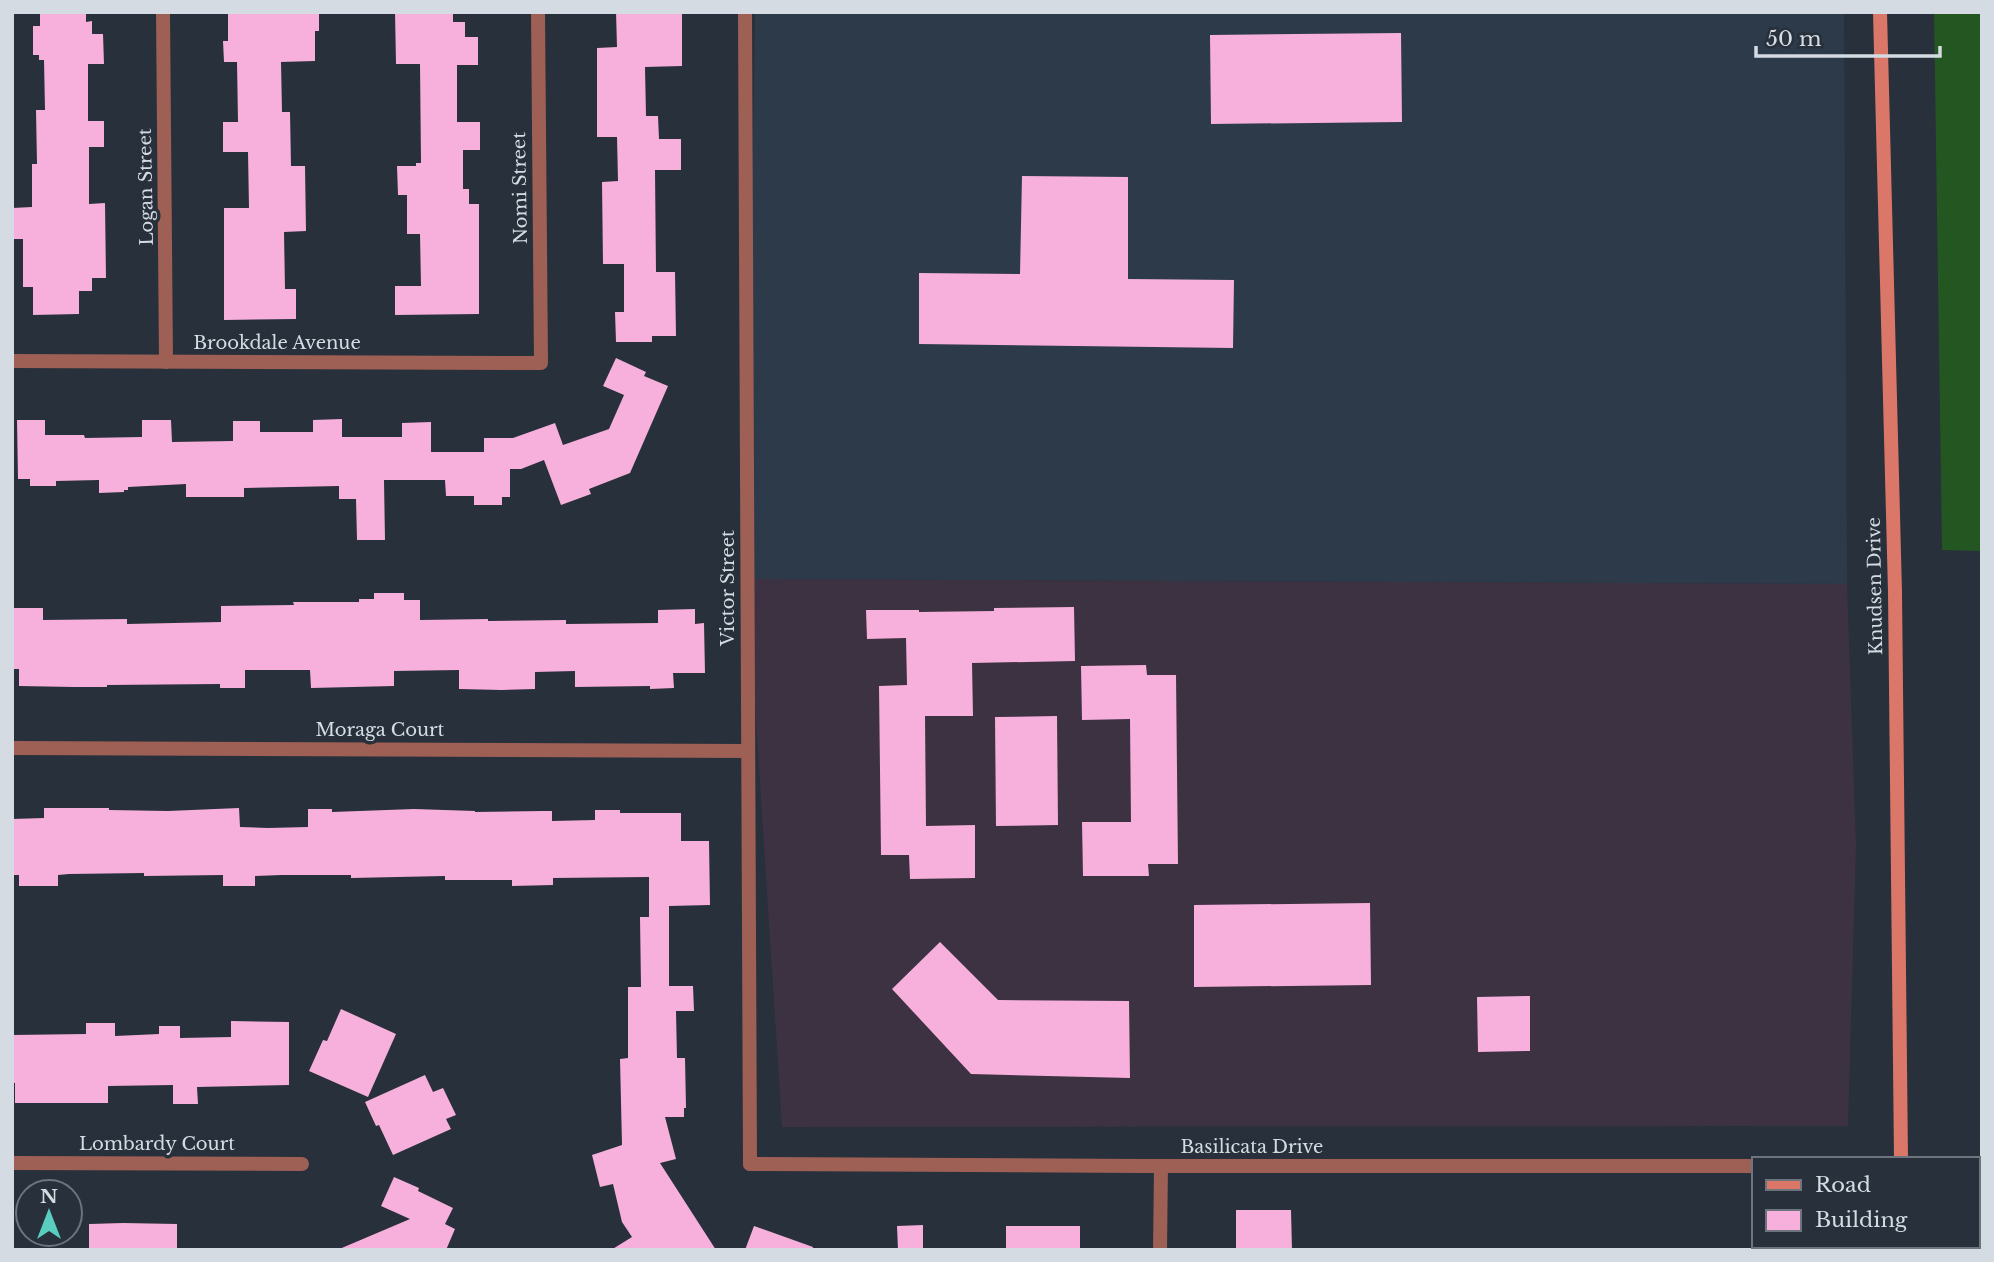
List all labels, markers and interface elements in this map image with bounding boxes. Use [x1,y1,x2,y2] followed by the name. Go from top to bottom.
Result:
[1756,14,1940,58] scale bar
[1766,26,1822,52] text: 50 m
[134,128,158,246] street label: Logan Street
[508,132,532,244] street label: Nomi Street
[193,332,361,354] street label: Brookdale Avenue
[1863,517,1887,655] street label: Knudsen Drive
[717,530,739,647] street label: Victor Street
[316,719,445,741] street label: Moraga Court
[79,1133,235,1155] street label: Lombardy Court
[1181,1136,1323,1158] street label: Basilicata Drive
[1752,1157,1980,1248] legend
[1815,1172,1871,1198] text: Road
[14,1178,84,1248] north arrow
[40,1185,58,1208] text: N
[1815,1207,1908,1233] text: Building

